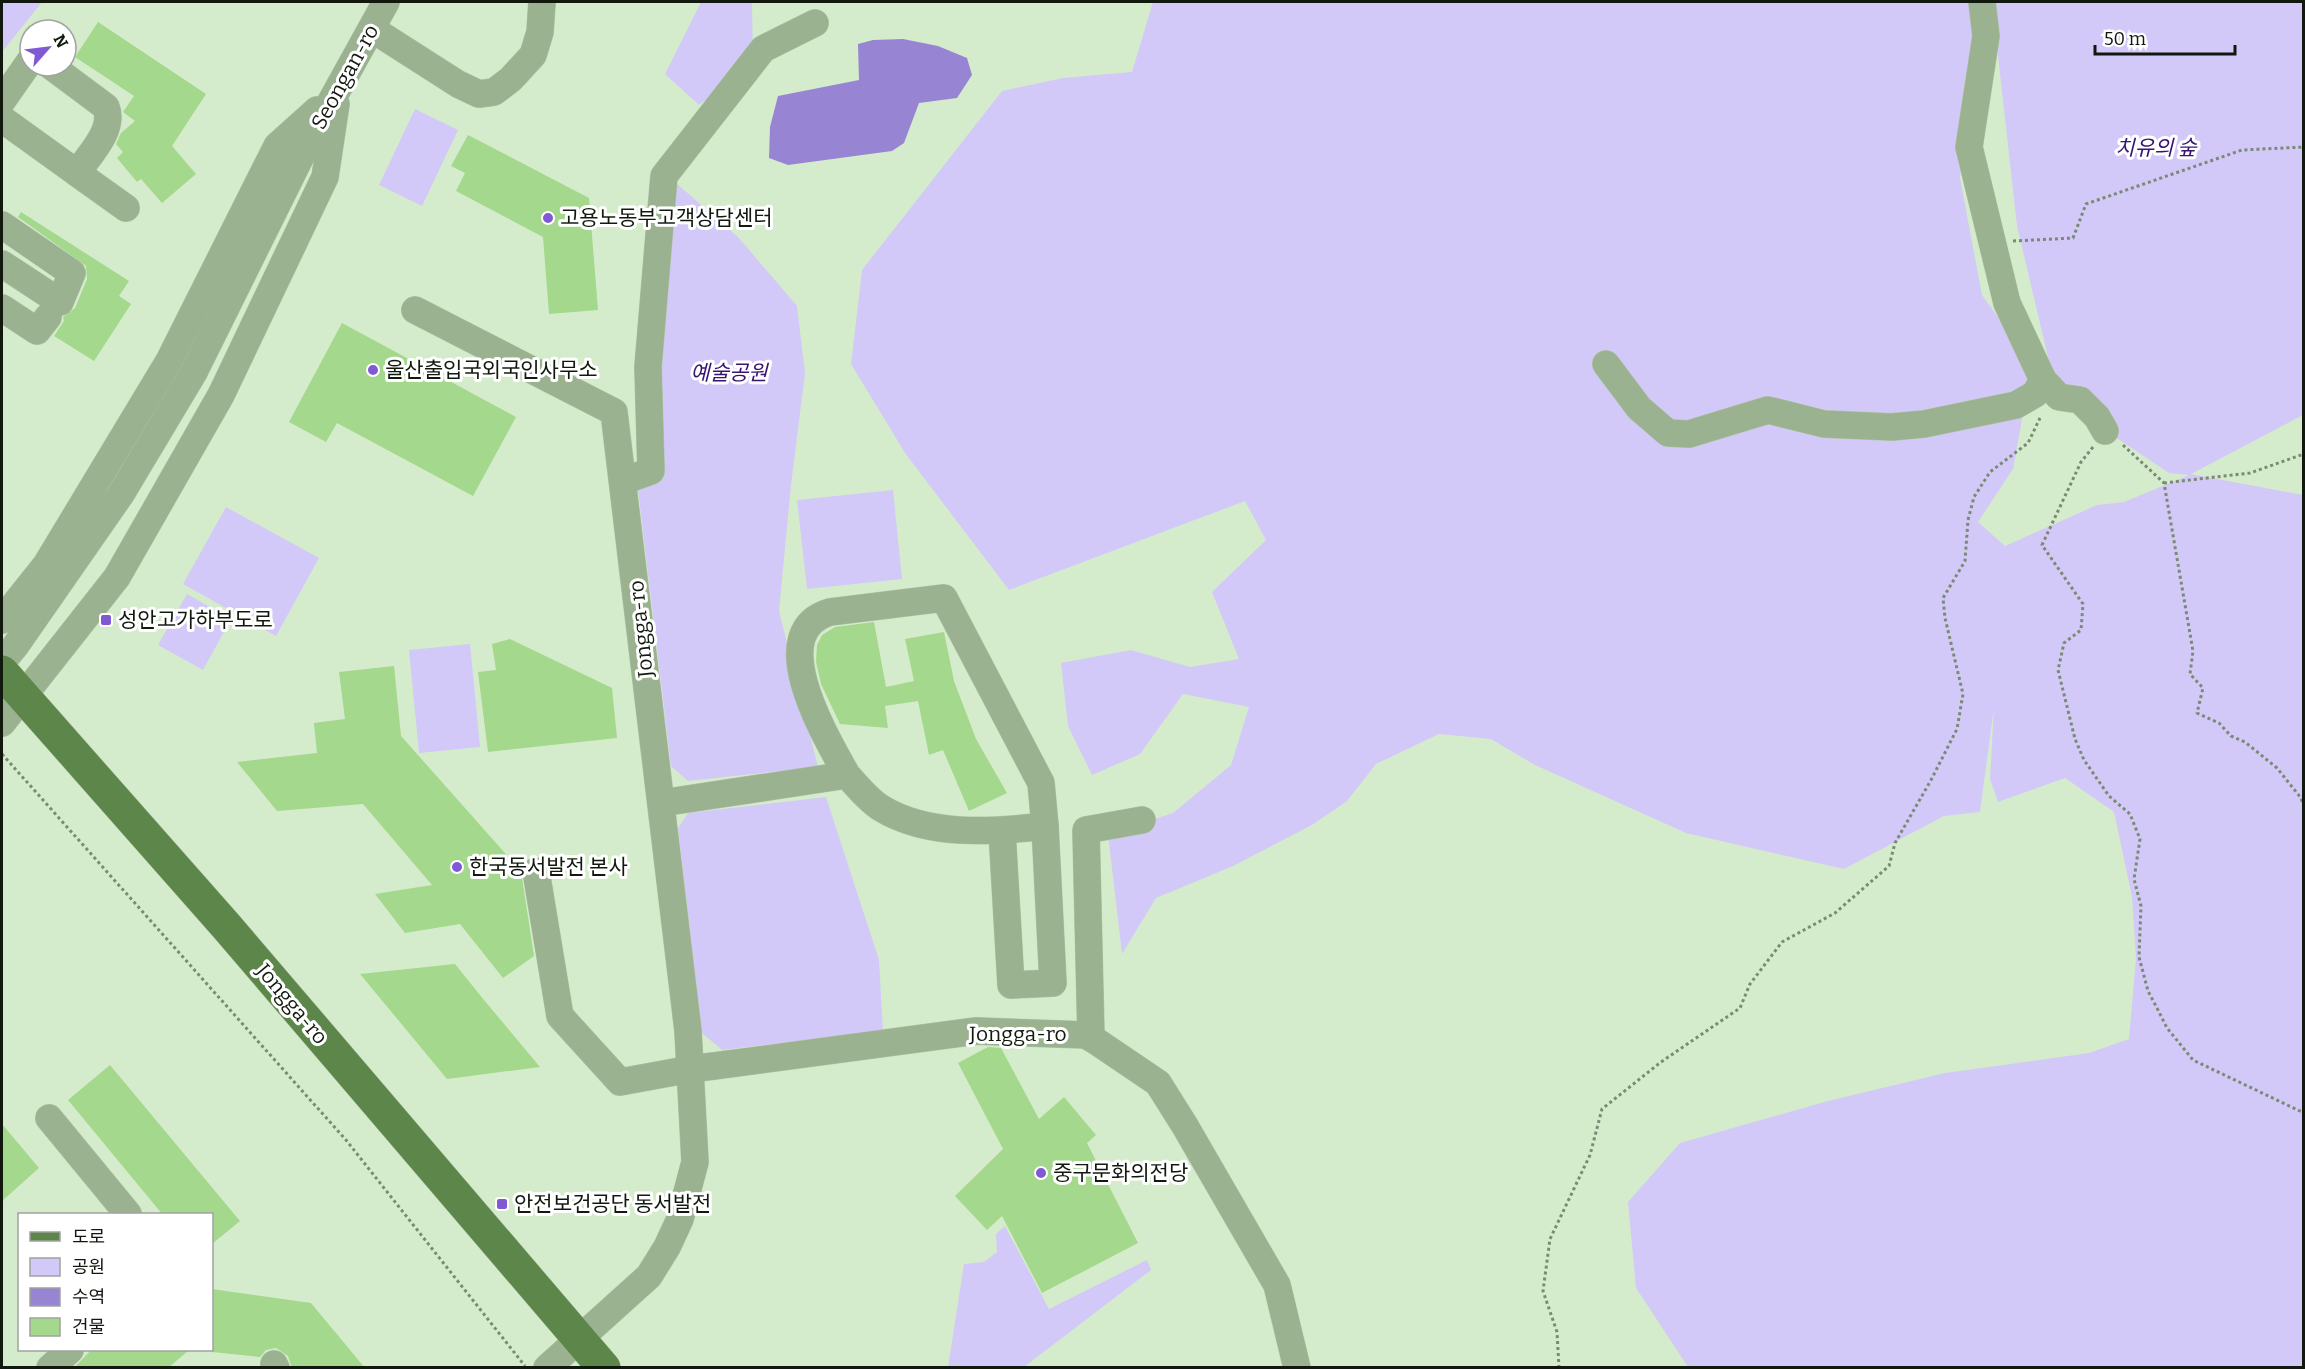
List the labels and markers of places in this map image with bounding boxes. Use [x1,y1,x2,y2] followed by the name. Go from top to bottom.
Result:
[560,205,773,231] place label: 고용노동부고객상담센터
[541,211,555,225] marker: 고용노동부고객상담센터
[385,357,598,383] place label: 울산출입국외국인사무소
[366,363,380,377] marker: 울산출입국외국인사무소
[118,607,273,633] place label: 성안고가하부도로
[99,613,113,627] marker: 성안고가하부도로
[469,854,628,880] place label: 한국동서발전 본사
[450,860,464,874] marker: 한국동서발전 본사
[1053,1160,1188,1186] place label: 중구문화의전당
[1034,1166,1048,1180] marker: 중구문화의전당
[514,1191,711,1217] place label: 안전보건공단 동서발전
[495,1197,509,1211] marker: 안전보건공단 동서발전

